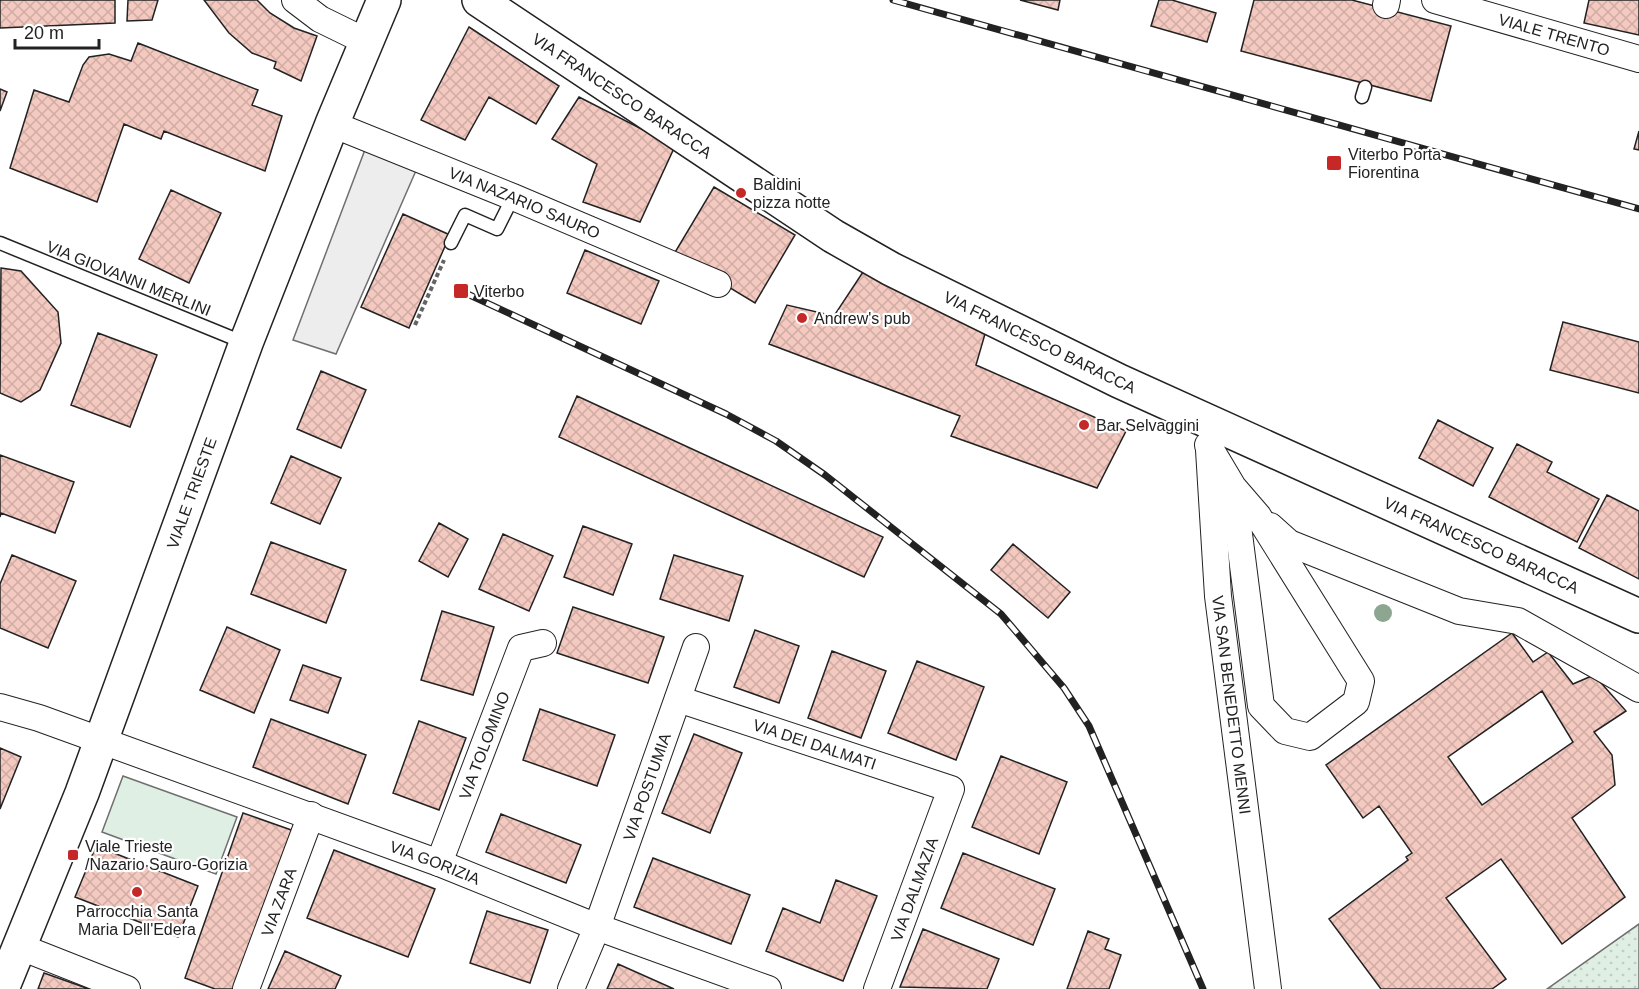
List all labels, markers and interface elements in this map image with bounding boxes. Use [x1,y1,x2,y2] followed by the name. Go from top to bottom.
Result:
[1496,11,1612,59] street label: VIALE TRENTO
[15,12,99,50] scale bar
[24,23,64,43] text: 20 m
[529,30,715,162] street label: VIA FRANCESCO BARACCA
[1348,146,1441,181] place label: Viterbo Porta Fiorentina
[1325,154,1343,172] marker: Viterbo Porta Fiorentina
[446,164,602,242] street label: VIA NAZARIO SAURO
[753,176,830,211] place label: Baldini pizza notte
[734,186,748,200] marker: Baldini pizza notte
[44,238,213,319] street label: VIA GIOVANNI MERLINI
[452,282,470,300] marker: Viterbo
[474,283,525,300] place label: Viterbo
[941,288,1139,397] street label: VIA FRANCESCO BARACCA
[814,310,911,327] place label: Andrew's pub
[795,311,809,325] marker: Andrew's pub
[1096,417,1199,434] place label: Bar Selvaggini
[1077,418,1091,432] marker: Bar Selvaggini
[164,435,220,551] street label: VIALE TRIESTE
[1381,494,1582,597] street label: VIA FRANCESCO BARACCA
[1209,595,1254,815] street label: VIA SAN BENEDETTO MENNI
[456,689,513,802] street label: VIA TOLOMINO
[751,716,878,773] street label: VIA DEI DALMATI
[620,731,674,843] street label: VIA POSTUMIA
[888,835,941,943] street label: VIA DALMAZIA
[85,838,248,873] place label: Viale Trieste /Nazario Sauro-Gorizia
[387,838,483,888] street label: VIA GORIZIA
[66,848,80,862] marker: Viale Trieste /Nazario Sauro-Gorizia
[258,865,300,939] street label: VIA ZARA
[130,885,144,899] marker: Parrocchia Santa Maria Dell'Edera
[76,903,198,938] place label: Parrocchia Santa Maria Dell'Edera

